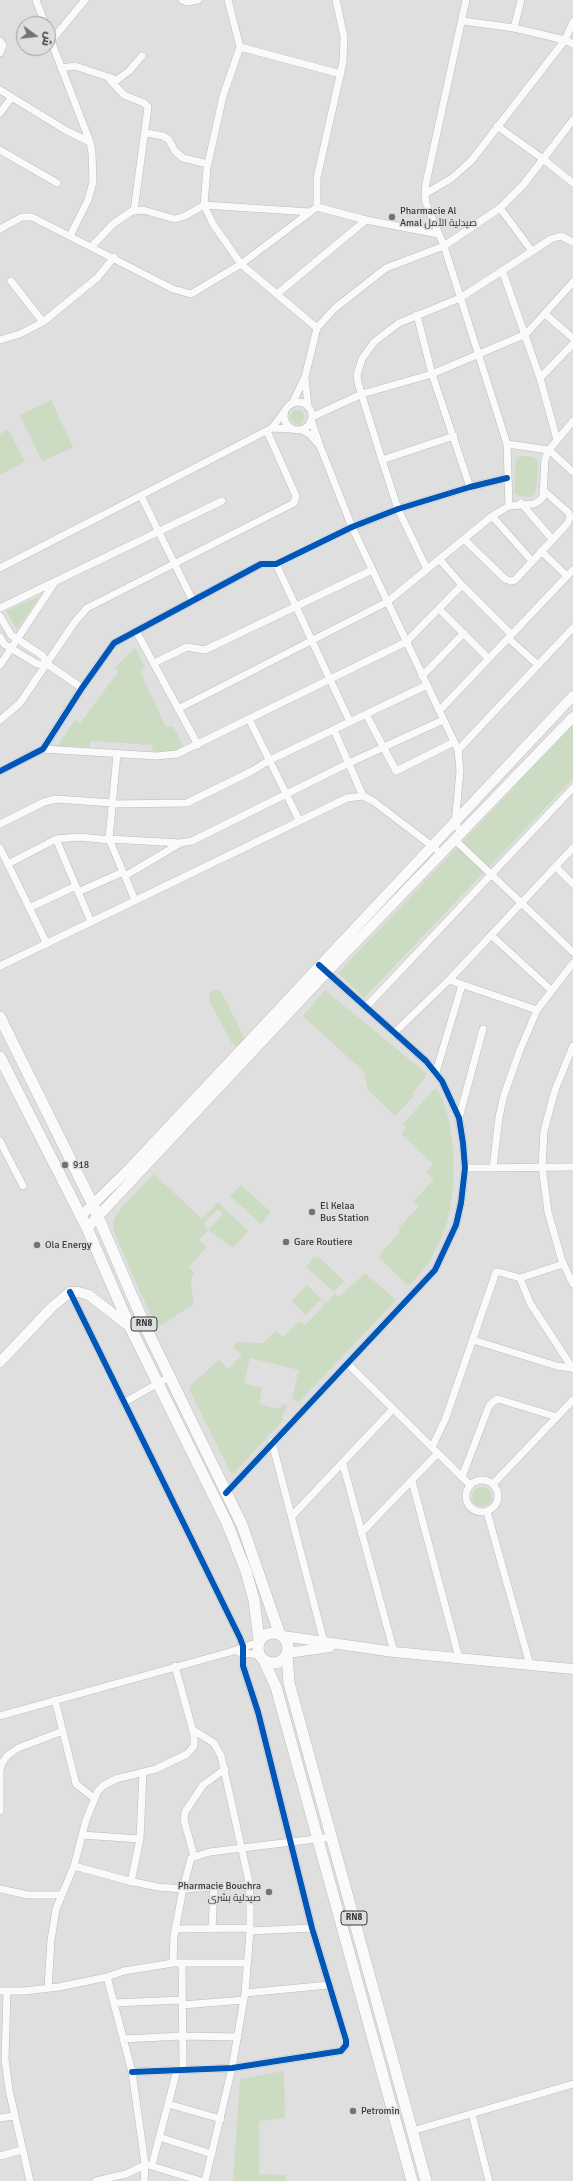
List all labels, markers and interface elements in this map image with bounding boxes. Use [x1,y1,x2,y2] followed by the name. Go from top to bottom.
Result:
[16,16,56,56] north arrow
[39,30,55,47] text: ش
[400,205,477,228] place label: Pharmacie Al Amal صيدلية الأمل
[387,212,397,222] marker: Pharmacie Al Amal صيدلية الأمل
[73,1159,89,1171] place label: 918
[60,1160,70,1170] marker: 918
[320,1200,369,1224] place label: El Kelaa Bus Station
[307,1207,317,1217] marker: El Kelaa Bus Station
[294,1236,353,1248] place label: Gare Routiere
[281,1237,291,1247] marker: Gare Routiere
[45,1239,91,1251] place label: Ola Energy
[32,1240,42,1250] marker: Ola Energy
[131,1317,157,1331] road number: RN8
[178,1880,261,1904] place label: Pharmacie Bouchra صيدلية بشرى
[264,1887,274,1897] marker: Pharmacie Bouchra صيدلية بشرى
[341,1911,367,1925] road number: RN8
[361,2105,400,2117] place label: Petromin
[348,2106,358,2116] marker: Petromin

